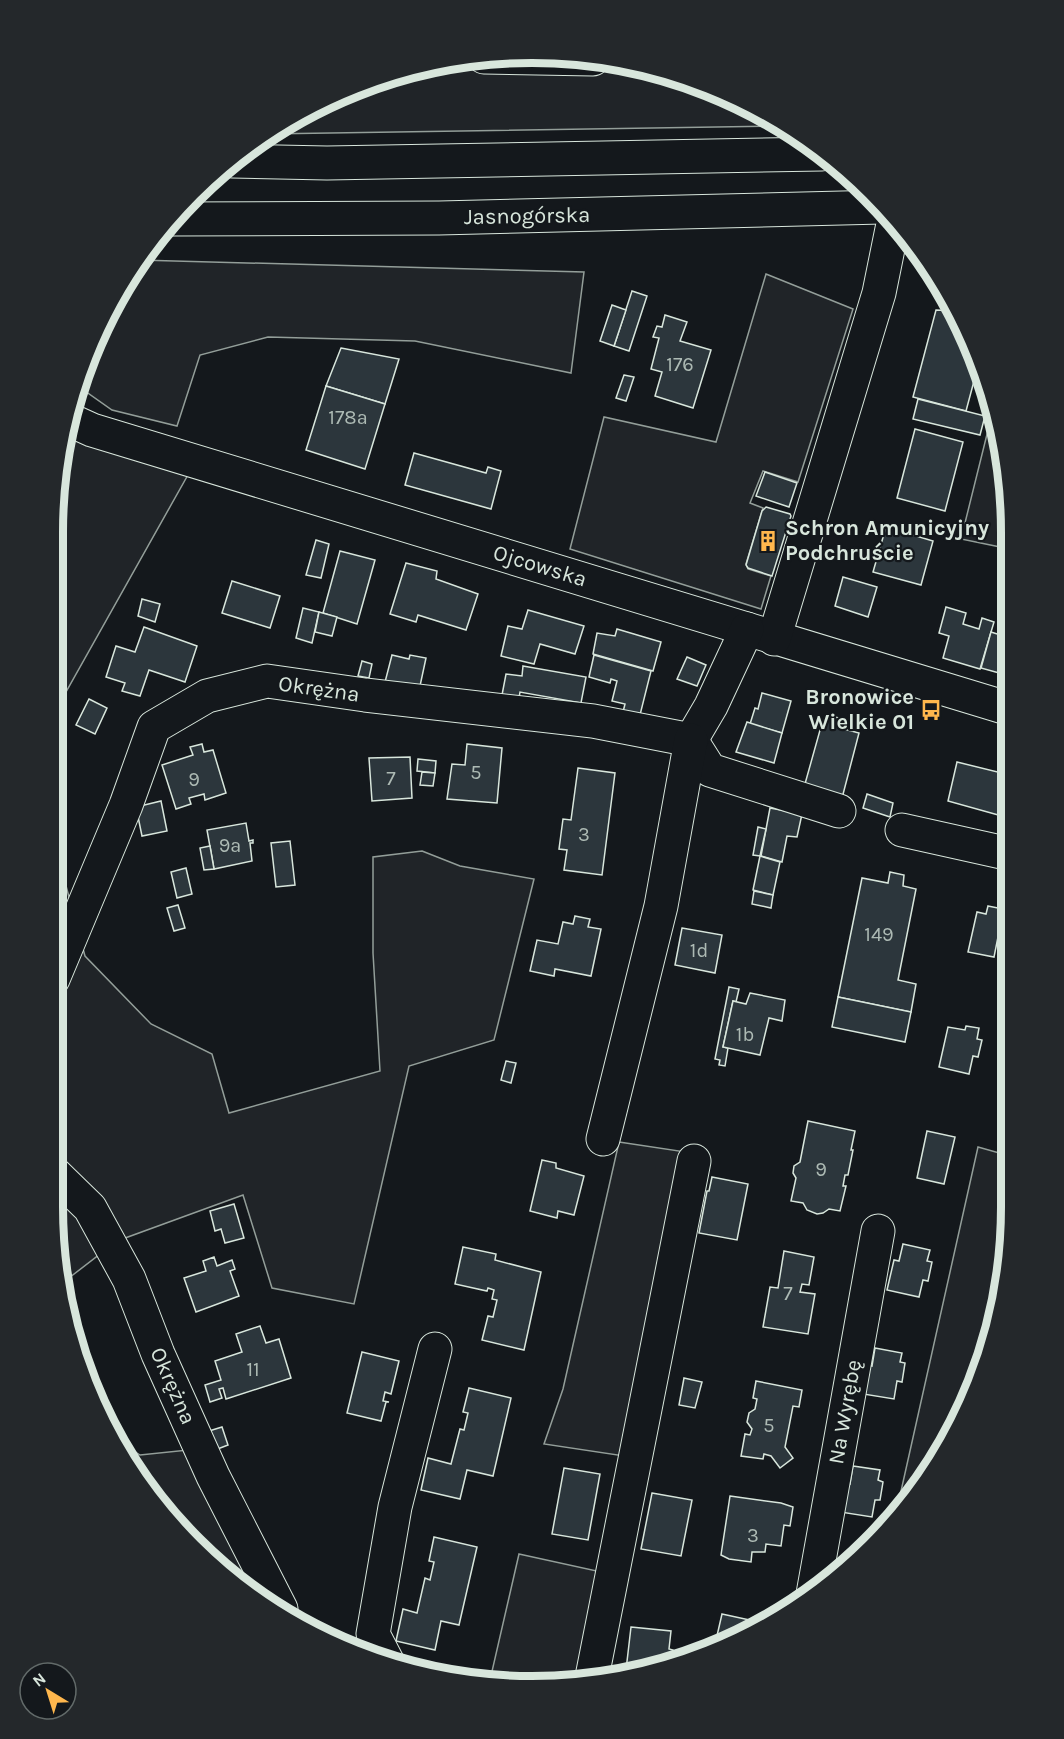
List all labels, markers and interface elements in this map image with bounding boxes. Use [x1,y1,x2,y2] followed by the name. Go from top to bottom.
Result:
[464,202,590,230] street label: Jasnogórska
[666,353,694,376] house number: 176
[328,406,368,429] house number: 178a
[785,515,989,566] place label: Schron Amunicyjny Podchruście
[756,529,780,553] building icon: Schron Amunicyjny Podchruście
[490,539,590,593] street label: Ojcowska
[277,670,361,708] street label: Okrężna
[805,684,914,735] place label: Bronowice Wielkie 01
[919,698,943,722] bus stop icon: Bronowice Wielkie 01
[470,761,482,784] house number: 5
[386,767,396,790] house number: 7
[188,768,200,791] house number: 9
[578,823,590,846] house number: 3
[219,834,241,857] house number: 9a
[864,923,894,946] house number: 149
[690,939,708,962] house number: 1d
[736,1023,754,1046] house number: 1b
[815,1158,827,1181] house number: 9
[783,1282,793,1305] house number: 7
[145,1343,201,1429] street label: Okrężna
[246,1358,260,1381] house number: 11
[823,1358,867,1466] street label: Na Wyrębę
[763,1414,775,1437] house number: 5
[747,1524,759,1547] house number: 3
[18,1661,78,1721] north arrow
[29,1669,49,1691] text: N

